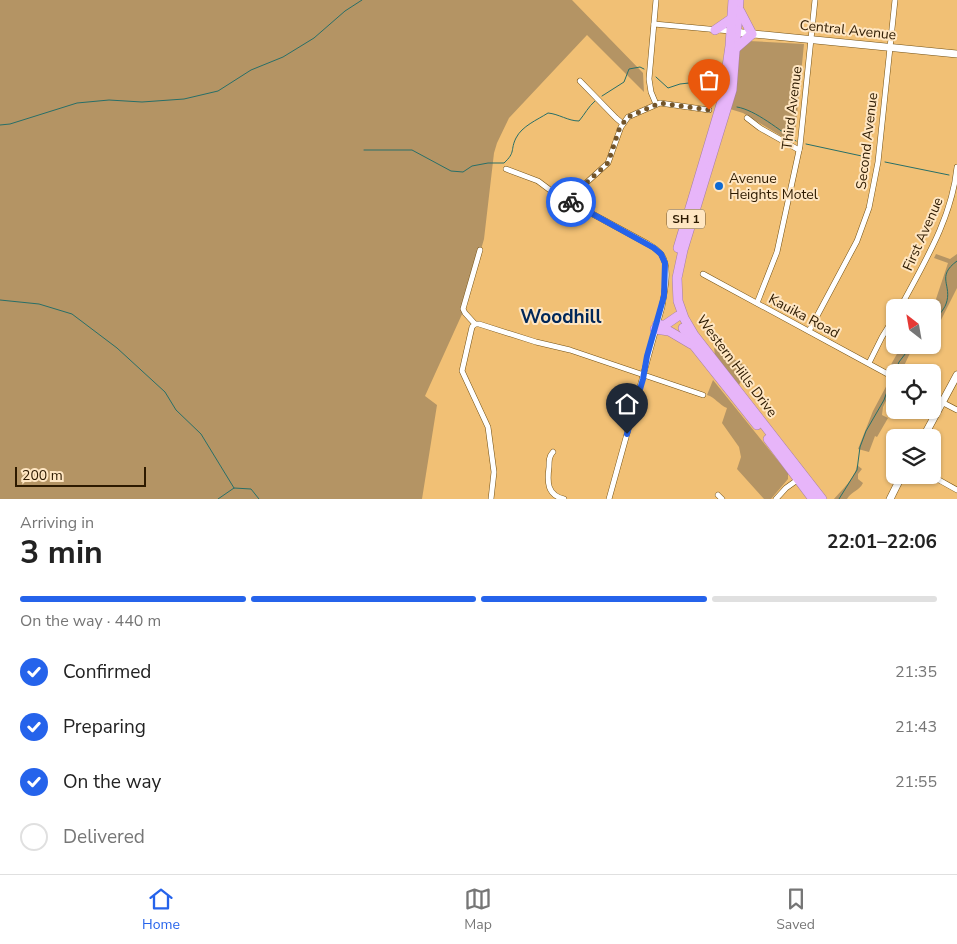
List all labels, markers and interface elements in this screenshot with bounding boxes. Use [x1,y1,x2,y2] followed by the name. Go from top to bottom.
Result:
[799,15,897,45] street label: Central Avenue
[688,59,730,110] pin
[777,65,807,151] street label: Third Avenue
[695,66,723,94] icon: bag
[852,91,882,191] street label: Second Avenue
[729,169,819,204] place label: Avenue Heights Motel
[546,177,596,227] courier
[713,180,725,192] marker: Avenue Heights Motel
[557,188,585,216] icon: bike
[898,194,948,274] street label: First Avenue
[667,210,705,228] road number: SH 1
[765,289,843,343] street label: Kauika Road
[886,299,941,354] north arrow
[886,299,941,484] map controls
[520,304,602,330] district label: Woodhill
[692,311,782,421] street label: Western Hills Drive
[886,364,941,419] button: locate
[606,383,648,434] pin
[613,390,641,418] icon: home
[886,429,941,484] button: layers
[15,464,146,487] scale bar
[22,466,63,485] text: 200 m
[20,512,94,534] text: Arriving in
[827,529,937,555] text: 22:01–22:06
[20,531,103,574] text: 3 min
[20,610,161,632] text: On the way · 440 m
[20,658,48,686] icon: check
[63,659,151,685] text: Confirmed
[895,661,937,683] text: 21:35
[20,713,48,741] icon: check
[63,714,146,740] text: Preparing
[895,716,937,738] text: 21:43
[20,768,48,796] icon: check
[63,769,161,795] text: On the way
[895,771,937,793] text: 21:55
[63,824,145,850] text: Delivered
[142,885,180,934] tab: Home
[464,885,492,934] tab: Map
[776,885,815,934] tab: Saved

